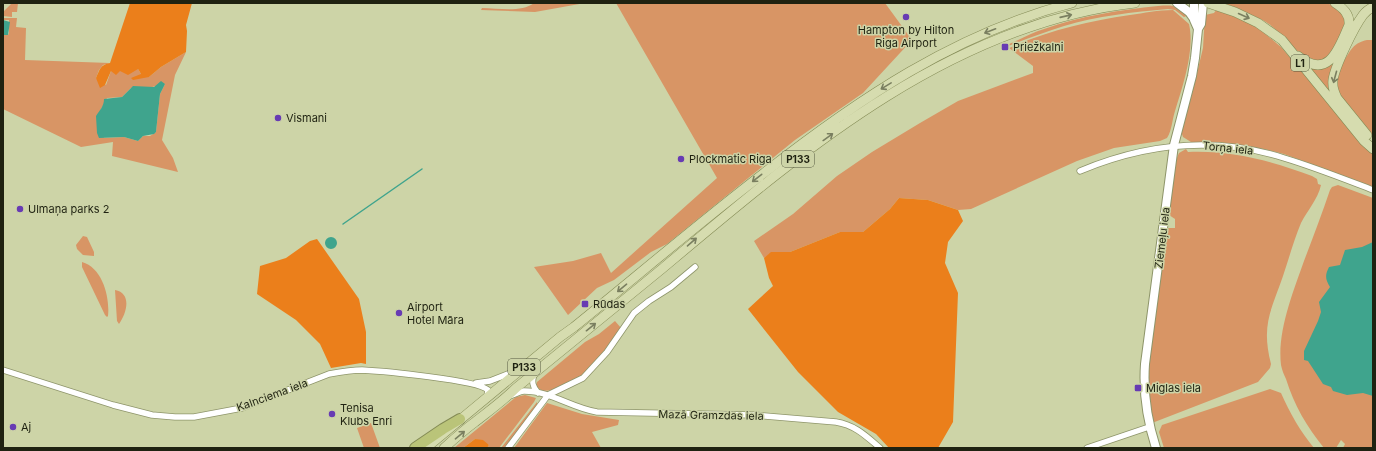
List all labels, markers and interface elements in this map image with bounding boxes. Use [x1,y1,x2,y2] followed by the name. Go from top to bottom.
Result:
[901,12,911,22] marker: Hampton by Hilton Riga Airport
[1060,12,1073,20] one-way arrow
[1238,13,1250,20] one-way arrow
[858,23,954,50] place label: Hampton by Hilton Riga Airport
[984,28,996,36] one-way arrow
[1013,40,1063,54] place label: Priežkalni
[1000,42,1010,52] marker: Priežkalni
[1291,55,1309,71] road number: L1
[1330,70,1338,83] one-way arrow
[880,82,892,90] one-way arrow
[286,111,327,125] place label: Vismani
[273,113,283,123] marker: Vismani
[822,133,833,141] one-way arrow
[1202,138,1254,158] street label: Torņa iela
[782,151,814,167] road number: P133
[689,152,772,166] place label: Plockmatic Riga
[676,154,686,164] marker: Plockmatic Riga
[752,173,763,182] one-way arrow
[28,202,109,216] place label: Ulmaņa parks 2
[15,204,25,214] marker: Ulmaņa parks 2
[1151,206,1173,270] street label: Ziemeļu iela
[687,238,698,247] one-way arrow
[617,283,628,292] one-way arrow
[593,297,625,311] place label: Rūdas
[580,299,590,309] marker: Rūdas
[407,300,464,327] place label: Airport Hotel Māra
[394,308,404,318] marker: Airport Hotel Māra
[585,322,596,331] one-way arrow
[508,359,540,375] road number: P133
[234,376,310,414] street label: Kalnciema iela
[1146,381,1201,395] place label: Miglas iela
[1133,383,1143,393] marker: Miglas iela
[340,401,392,428] place label: Tenisa Klubs Enri
[658,407,764,423] street label: Mazā Gramzdas iela
[327,409,337,419] marker: Tenisa Klubs Enri
[21,420,31,434] place label: Aj
[8,422,18,432] marker: Aj
[454,430,465,439] one-way arrow

